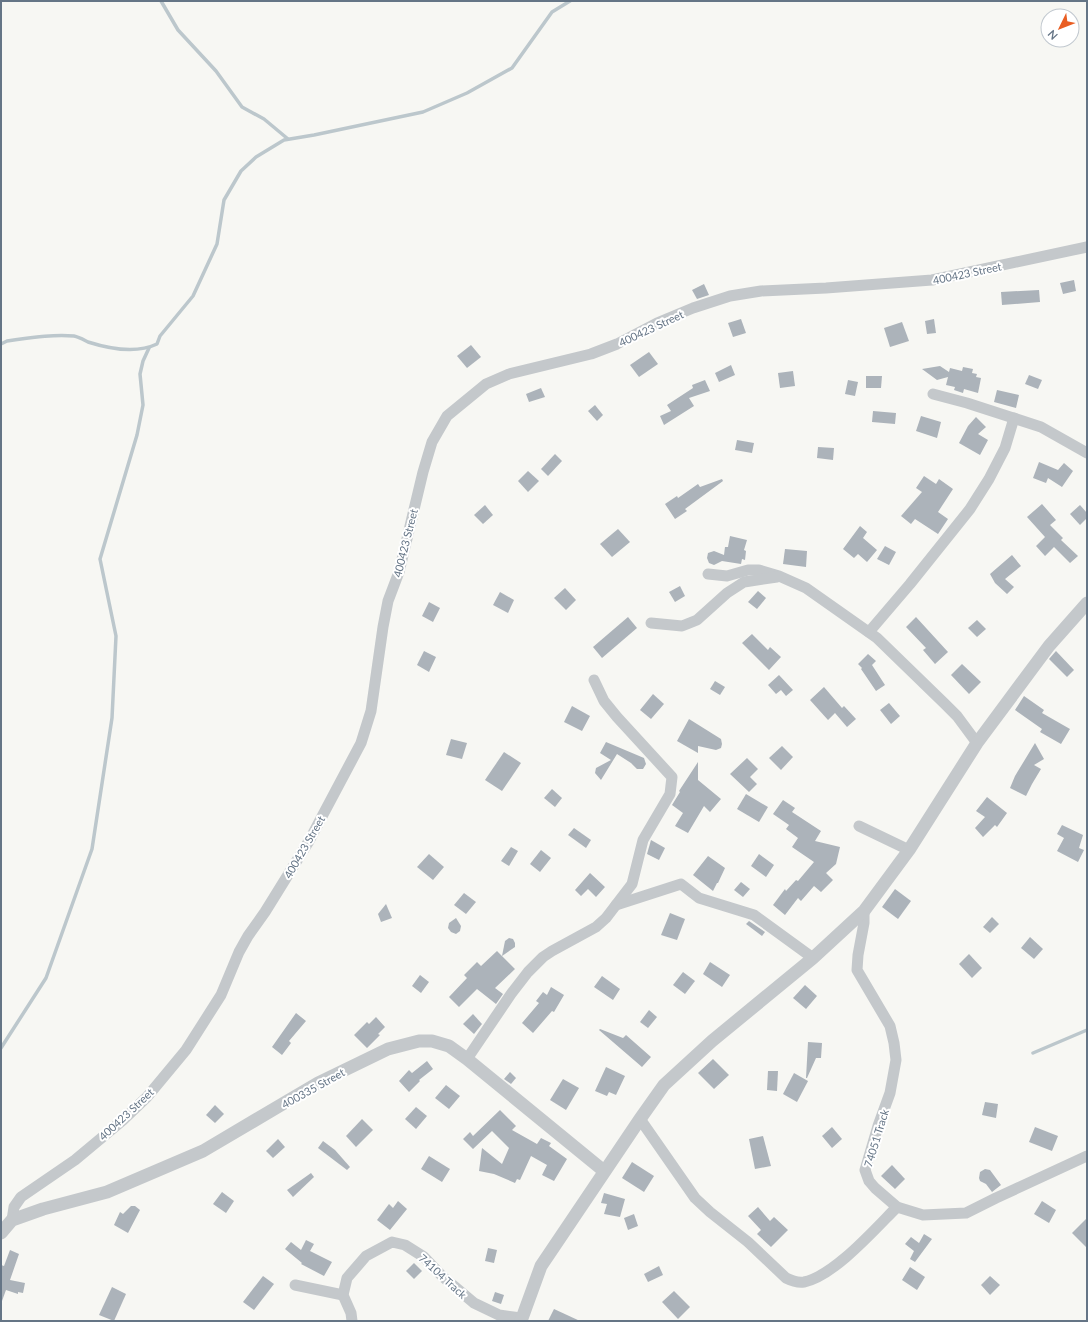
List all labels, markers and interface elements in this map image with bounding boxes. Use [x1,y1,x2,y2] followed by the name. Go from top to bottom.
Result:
[1040,8,1080,48] north arrow
[1045,28,1060,43] text: N
[931,259,1003,287] street label: 400423 Street
[617,307,686,349] street label: 400423 Street
[390,507,420,579] street label: 400423 Street
[281,813,327,881] street label: 400423 Street
[279,1065,347,1111] street label: 400335 Street
[96,1085,156,1143] street label: 400423 Street
[861,1107,891,1169] street label: 74051 Track
[416,1251,470,1301] street label: 74104 Track

